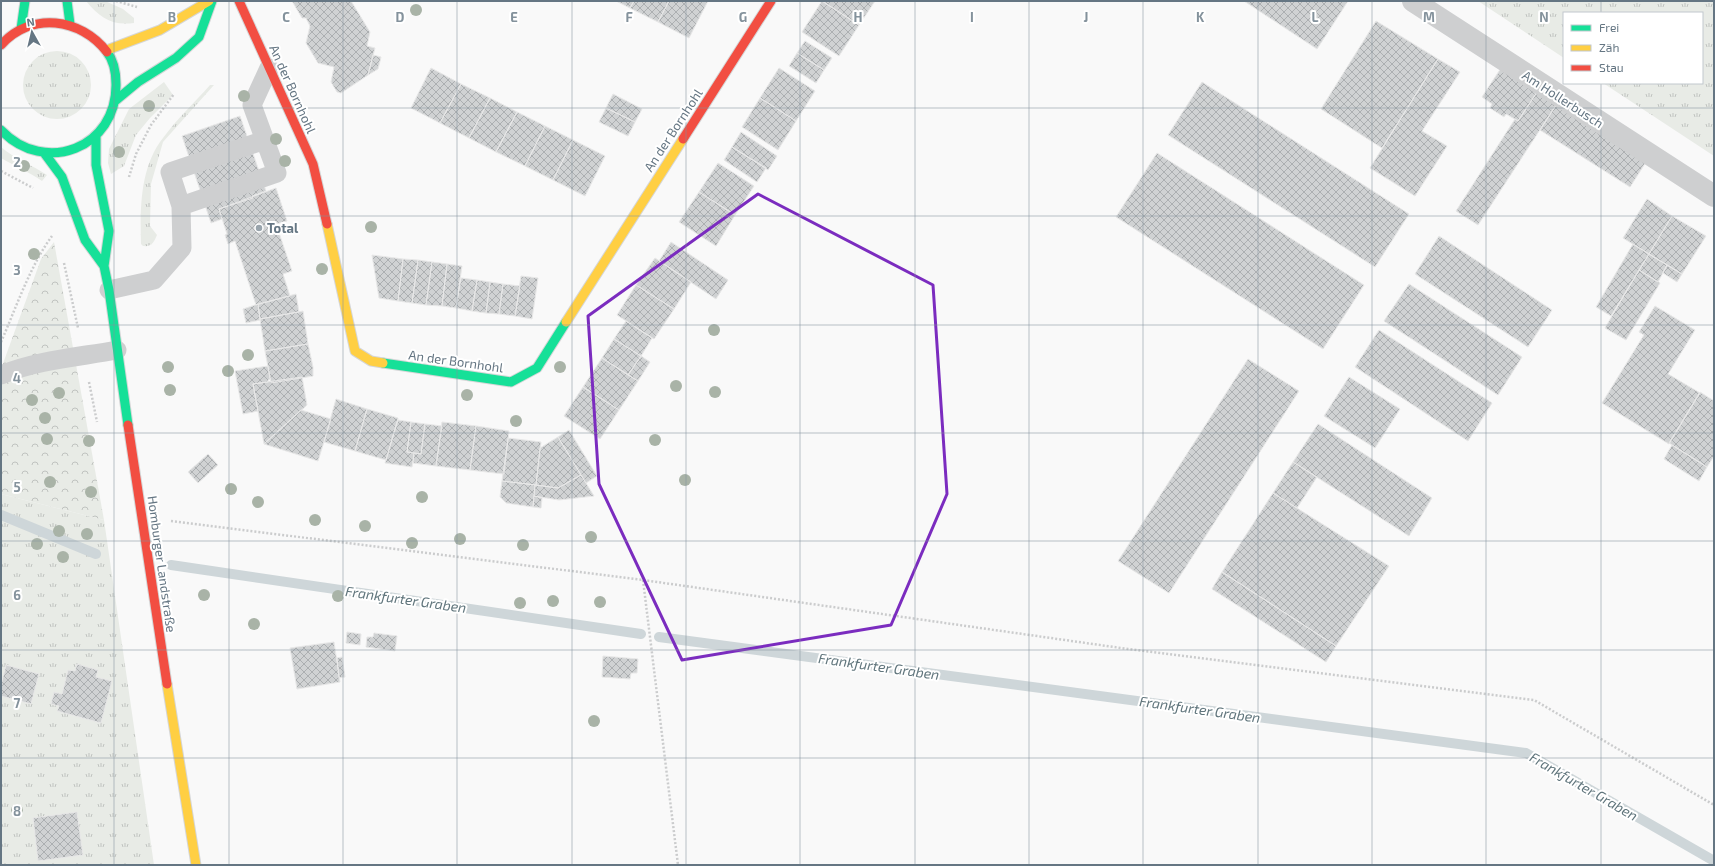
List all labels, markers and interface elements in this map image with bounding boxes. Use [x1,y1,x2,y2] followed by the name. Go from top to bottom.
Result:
[168,9,176,25] text: B
[282,9,290,25] text: C
[396,9,405,25] text: D
[510,9,518,25] text: E
[625,9,633,25] text: F
[739,9,747,25] text: G
[854,9,863,25] text: H
[970,9,974,25] text: I
[1084,9,1088,25] text: J
[1196,9,1205,25] text: K
[1312,9,1319,25] text: L
[1423,9,1435,25] text: M
[1539,9,1549,25] text: N
[12,12,52,52] north arrow
[1563,12,1703,84] legend
[26,15,35,29] text: N
[1599,20,1619,34] text: Frei
[1599,40,1619,54] text: Zäh
[266,42,320,136] street label: An der Bornhohl
[1599,60,1624,74] text: Stau
[1519,67,1607,131] street label: Am Hollerbusch
[640,86,706,174] street label: An der Bornhohl
[13,154,21,170] text: 2
[267,220,299,236] place label: Total
[254,223,264,233] marker: Total
[13,262,21,278] text: 3
[408,346,504,376] street label: An der Bornhohl
[13,370,21,386] text: 4
[13,479,21,495] text: 5
[144,495,180,633] street label: Homburger Landstraße
[344,582,468,616] water label: Frankfurter Graben
[13,587,21,603] text: 6
[817,649,941,683] water label: Frankfurter Graben
[1138,692,1262,726] water label: Frankfurter Graben
[14,695,21,711] text: 7
[1527,748,1641,824] water label: Frankfurter Graben
[13,803,21,819] text: 8

